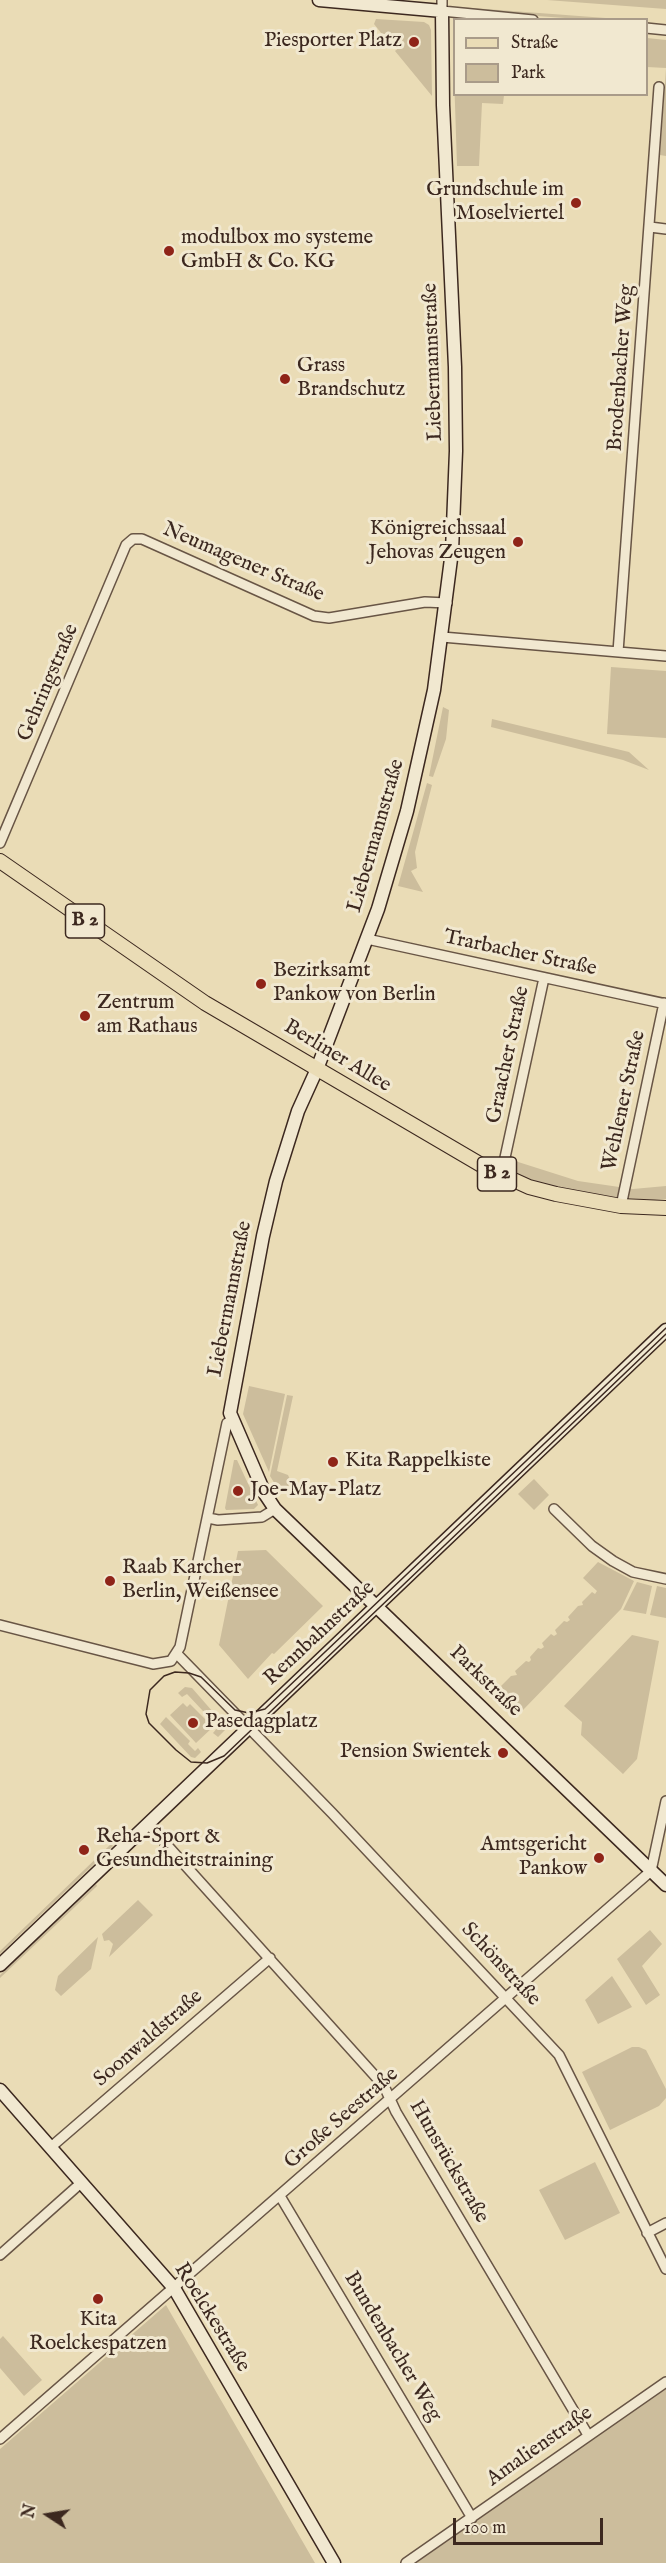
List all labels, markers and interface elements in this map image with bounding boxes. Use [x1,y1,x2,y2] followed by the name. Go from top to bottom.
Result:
[453,18,648,96] legend
[264,29,402,55] place label: Piesporter Platz
[511,32,558,55] text: Straße
[407,35,421,49] marker: Piesporter Platz
[511,62,545,85] text: Park
[426,178,564,228] place label: Grundschule im Moselviertel
[569,196,583,210] marker: Grundschule im Moselviertel
[181,226,373,276] place label: modulbox mo systeme GmbH & Co. KG
[162,244,176,258] marker: modulbox mo systeme GmbH & Co. KG
[419,283,449,441] street label: Liebermannstraße
[604,284,640,452] street label: Brodenbacher Weg
[297,354,405,404] place label: Grass Brandschutz
[278,372,292,386] marker: Grass Brandschutz
[368,517,506,567] place label: Königreichssaal Jehovas Zeugen
[159,518,327,608] street label: Neumagener Straße
[511,535,525,549] marker: Königreichssaal Jehovas Zeugen
[13,620,85,746] street label: Gehringstraße
[343,756,411,916] street label: Liebermannstraße
[66,904,104,938] road number: B 2
[441,925,599,983] street label: Trarbacher Straße
[273,959,436,1009] place label: Bezirksamt Pankow von Berlin
[254,977,268,991] marker: Bezirksamt Pankow von Berlin
[482,984,536,1126] street label: Graacher Straße
[97,991,198,1041] place label: Zentrum am Rathaus
[78,1009,92,1023] marker: Zentrum am Rathaus
[279,1015,395,1099] street label: Berliner Allee
[598,1028,652,1174] street label: Wehlener Straße
[478,1157,516,1191] road number: B 2
[204,1219,258,1379] street label: Liebermannstraße
[345,1449,491,1475] place label: Kita Rappelkiste
[326,1455,340,1469] marker: Kita Rappelkiste
[250,1478,381,1504] place label: Joe-May-Platz
[231,1484,245,1498] marker: Joe-May-Platz
[122,1556,279,1606] place label: Raab Karcher Berlin, Weißensee
[103,1574,117,1588] marker: Raab Karcher Berlin, Weißensee
[259,1576,381,1692] street label: Rennbahnstraße
[443,1641,527,1723] street label: Parkstraße
[205,1710,318,1736] place label: Pasedagplatz
[186,1716,200,1730] marker: Pasedagplatz
[340,1740,491,1766] place label: Pension Swientek
[496,1746,510,1760] marker: Pension Swientek
[96,1825,273,1875] place label: Reha-Sport & Gesundheitstraining
[480,1833,587,1883] place label: Amtsgericht Pankow
[77,1843,91,1857] marker: Reha-Sport & Gesundheitstraining
[592,1851,606,1865] marker: Amtsgericht Pankow
[455,1918,545,2012] street label: Schönstraße
[89,1985,209,2093] street label: Soonwaldstraße
[280,2063,404,2175] street label: Große Seestraße
[403,2096,493,2228] street label: Hunsrückstraße
[167,2259,255,2377] street label: Roelckestraße
[337,2268,447,2426] street label: Bundenbacher Weg
[91,2292,105,2306] marker: Kita Roelckespatzen
[29,2308,167,2358] place label: Kita Roelckespatzen
[482,2401,598,2493] street label: Amalienstraße
[18,2485,78,2545] north arrow
[19,2502,42,2520] text: N
[456,2506,606,2544] scale bar
[464,2517,506,2540] text: 100 m

